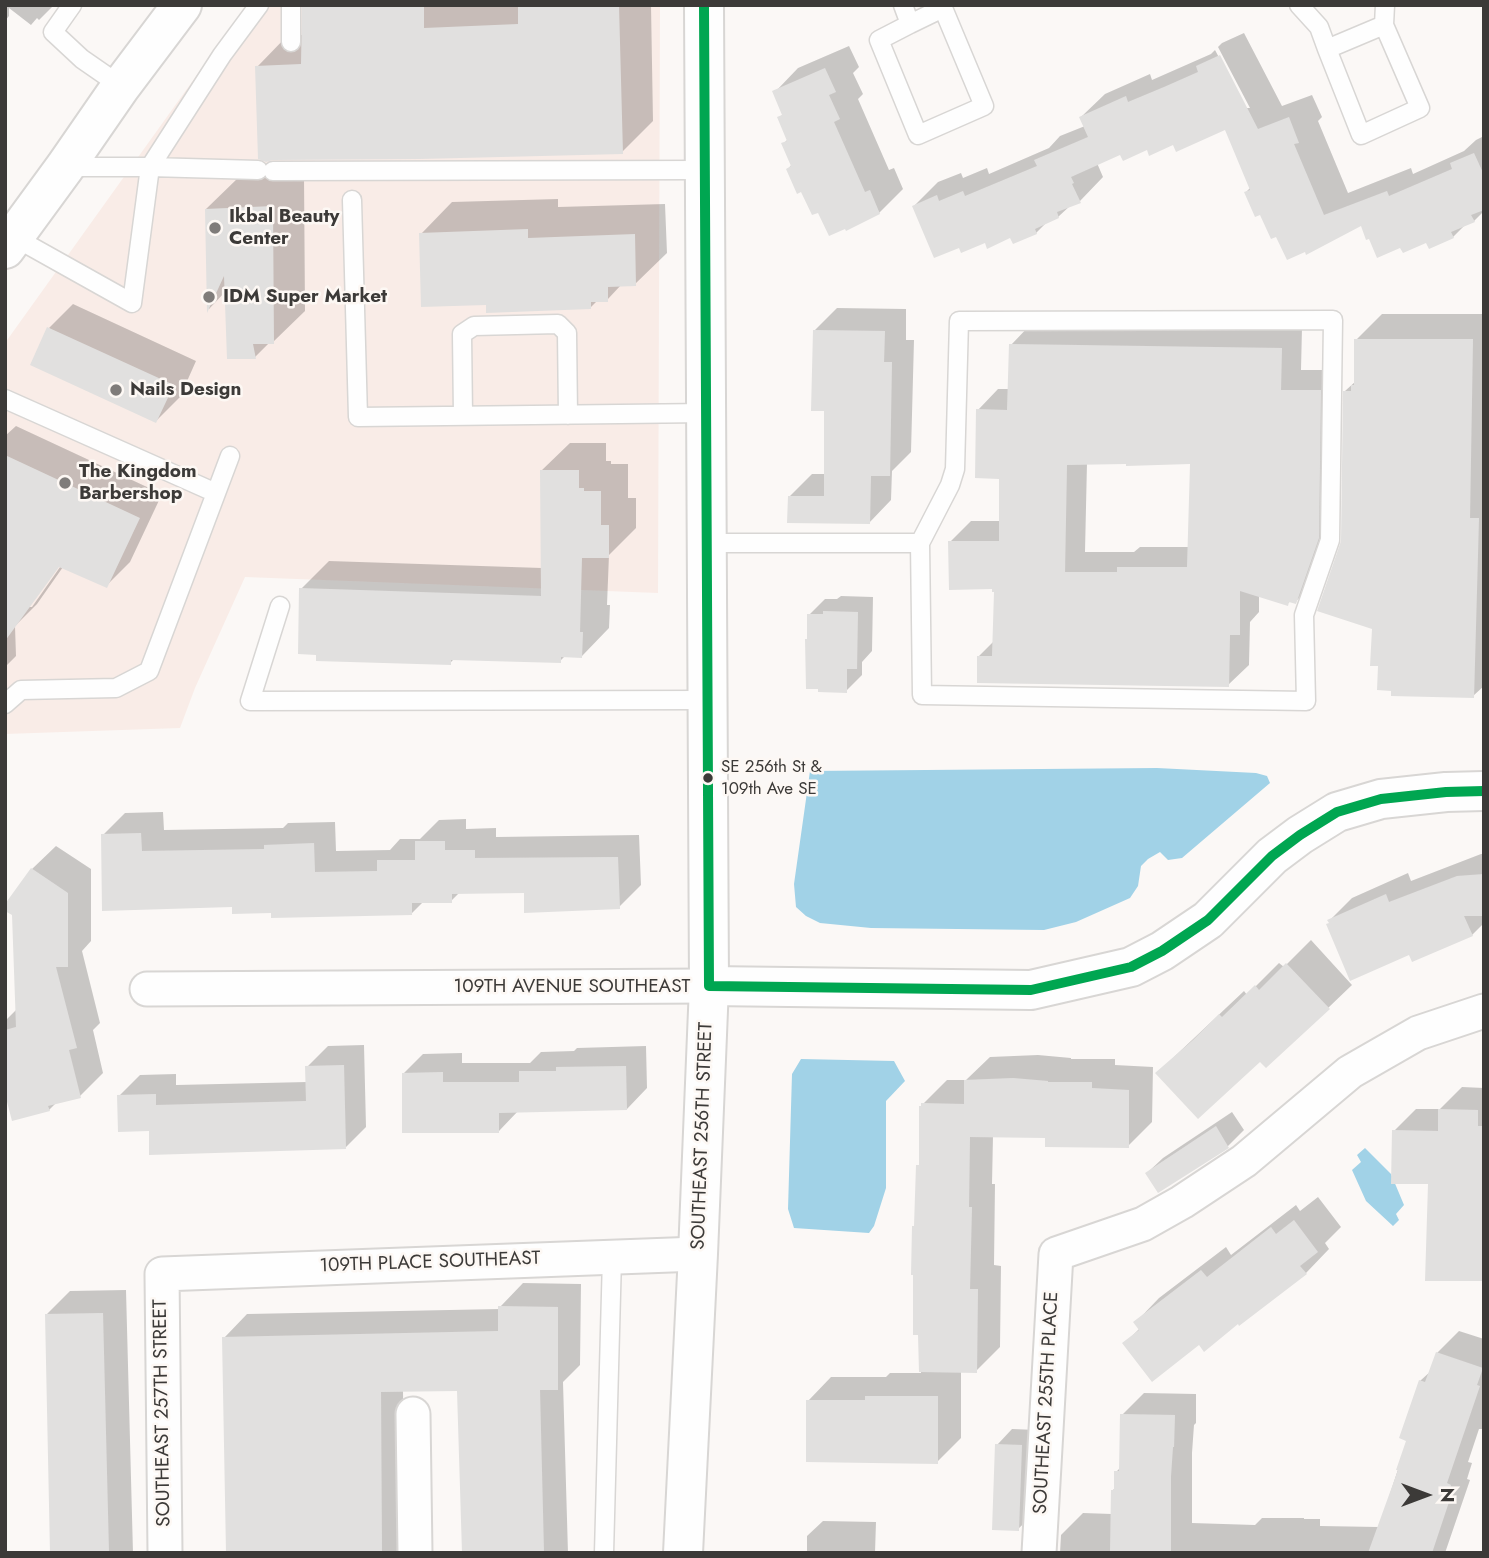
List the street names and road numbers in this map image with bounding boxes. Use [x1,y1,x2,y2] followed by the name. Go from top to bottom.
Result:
[454,976,690,998] street label: 109TH AVENUE SOUTHEAST
[688,1022,718,1250] street label: SOUTHEAST 256TH STREET
[319,1248,541,1278] street label: 109TH PLACE SOUTHEAST
[1030,1291,1064,1515] street label: SOUTHEAST 255TH PLACE
[150,1299,176,1527] street label: SOUTHEAST 257TH STREET

